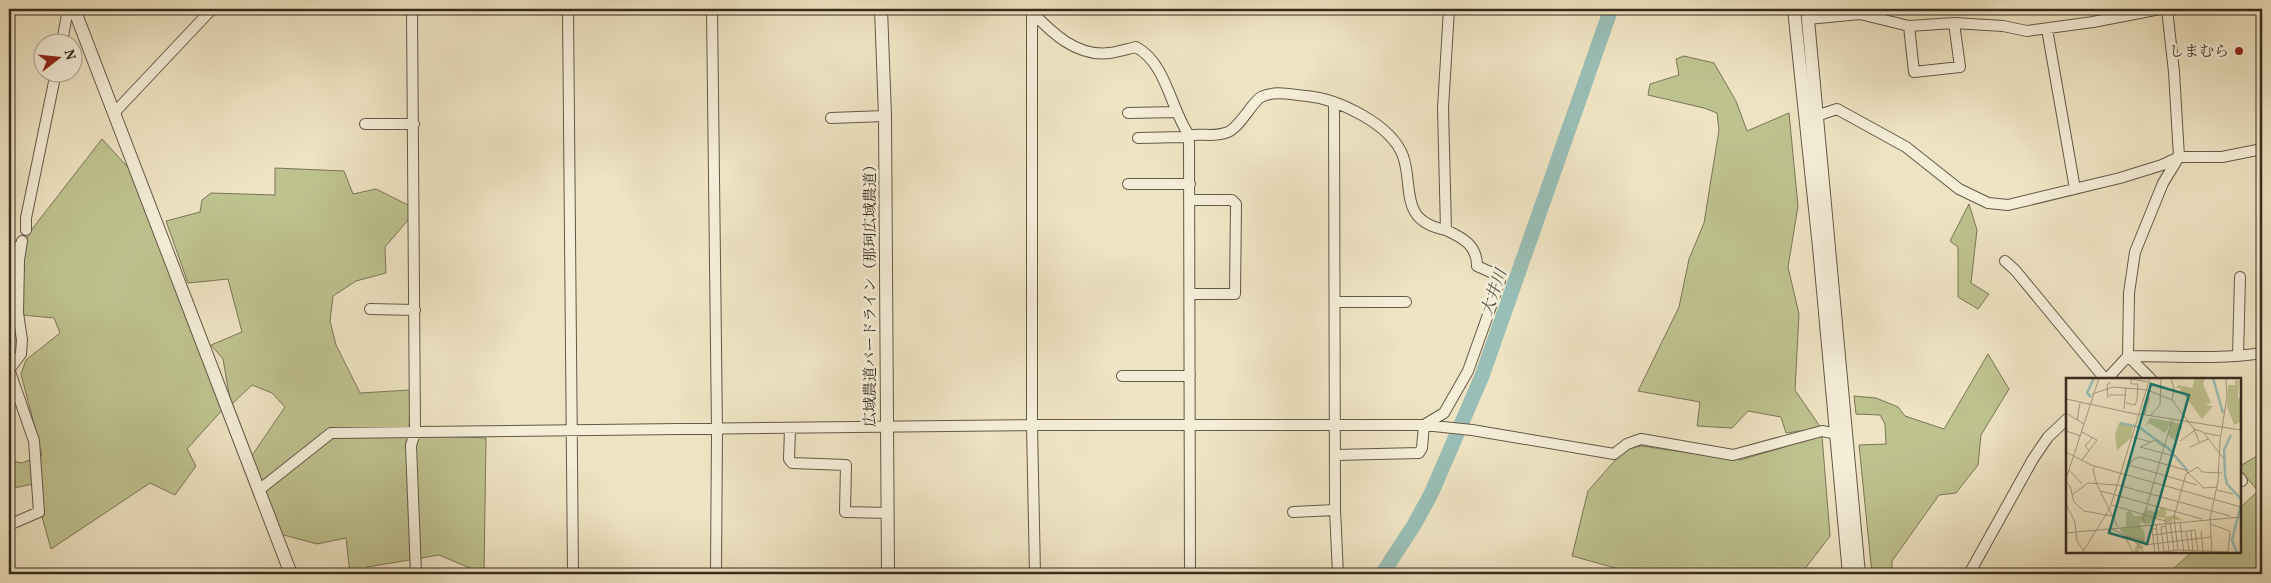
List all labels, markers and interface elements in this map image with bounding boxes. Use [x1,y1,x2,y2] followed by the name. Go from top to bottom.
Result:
[32,32,82,82] north arrow
[2169,42,2229,63] place label: しまむら
[2233,45,2245,57] marker: しまむら
[59,47,80,62] text: N
[861,157,882,427] street label: 広域農道バードライン（那珂広域農道）
[1477,264,1514,319] water label: 大井川
[2066,378,2241,553] inset map

